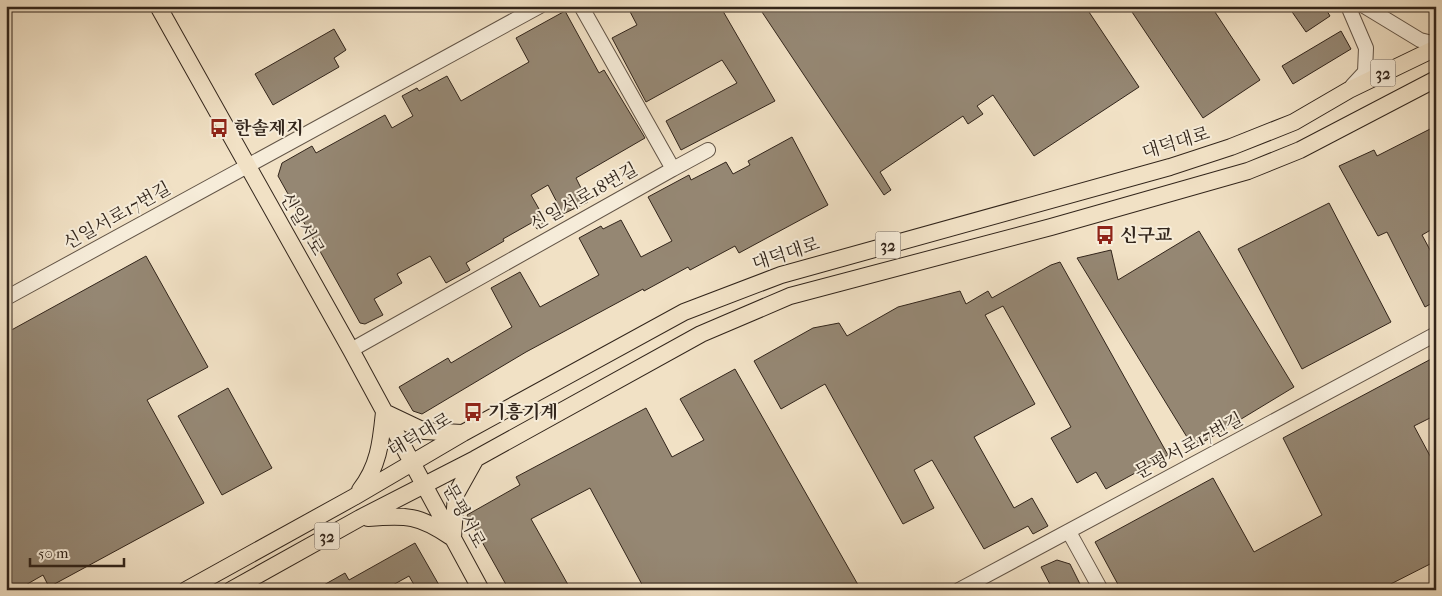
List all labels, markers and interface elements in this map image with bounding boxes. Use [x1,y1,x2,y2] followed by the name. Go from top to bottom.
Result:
[1370,59,1396,86] road number: 32
[208,117,230,139] bus stop icon: 한솔제지
[234,118,304,139] place label: 한솔제지
[1140,123,1212,163] street label: 대덕대로
[527,159,641,235] street label: 신일서로18번길
[60,178,174,254] street label: 신일서로17번길
[276,189,328,259] street label: 신일서로
[1094,224,1116,246] bus stop icon: 신구교
[1120,225,1173,246] place label: 신구교
[876,232,900,258] road number: 32
[750,233,822,275] street label: 대덕대로
[462,401,484,423] bus stop icon: 기흥기계
[488,402,558,423] place label: 기흥기계
[385,409,455,461] street label: 대덕대로
[1131,409,1247,483] street label: 문평서로17번길
[438,480,490,552] street label: 문평서로
[314,522,340,550] road number: 32
[30,536,124,568] scale bar
[38,544,69,562] text: 50 m

